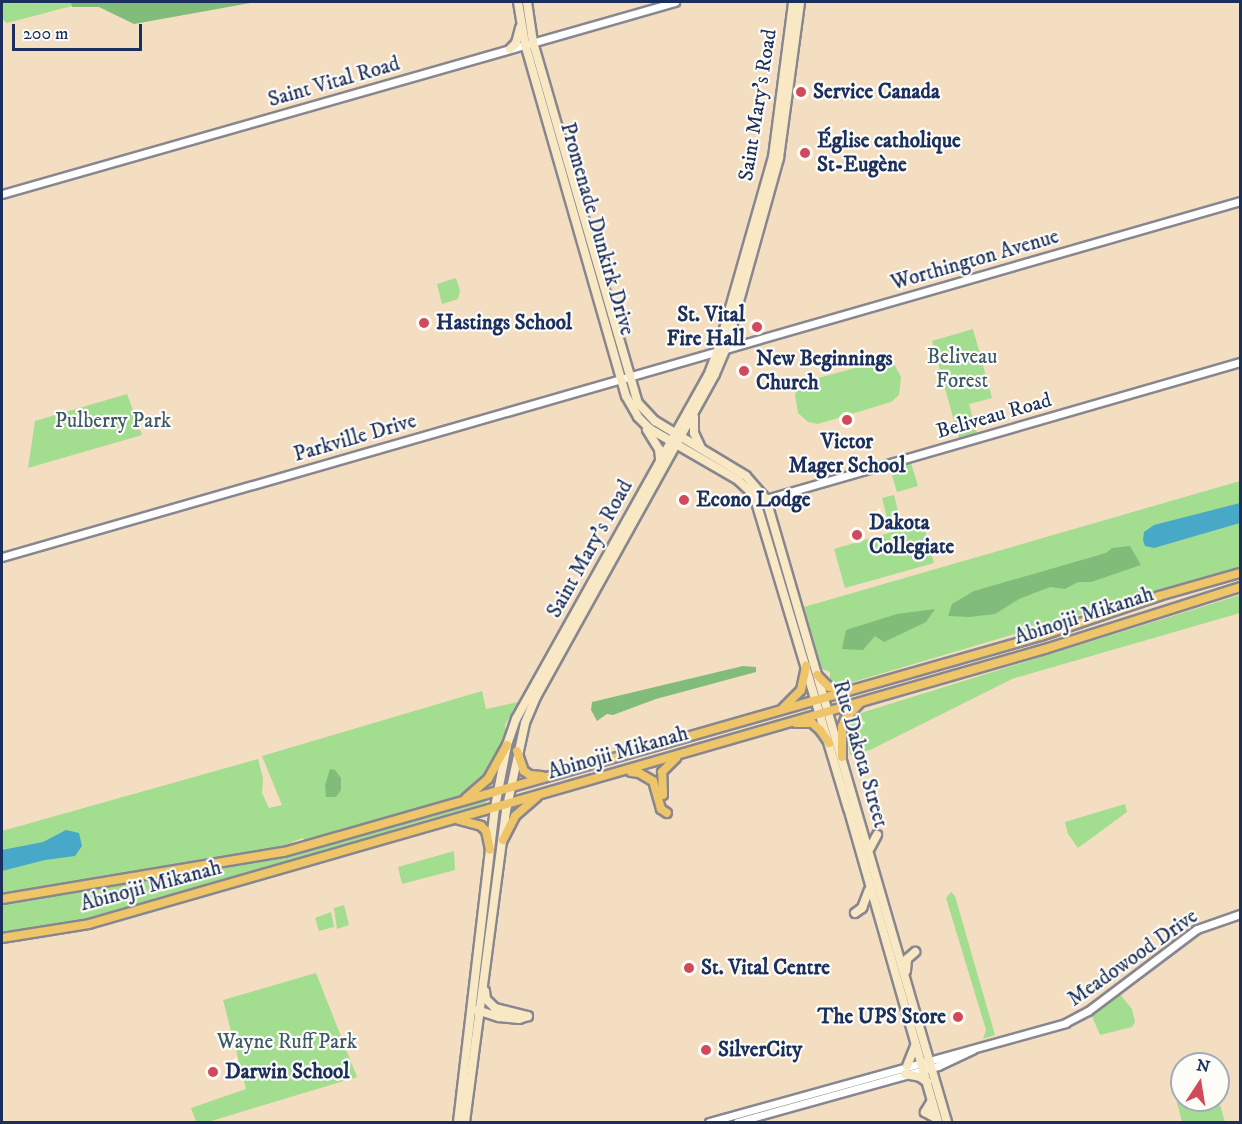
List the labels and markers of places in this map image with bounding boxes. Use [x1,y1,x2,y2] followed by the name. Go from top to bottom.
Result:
[813,79,940,105] place label: Service Canada
[794,85,808,99] marker: Service Canada
[817,128,961,178] place label: Église catholique St-Eugène
[798,146,812,160] marker: Église catholique St-Eugène
[667,302,745,352] place label: St. Vital Fire Hall
[436,310,572,336] place label: Hastings School
[417,316,431,330] marker: Hastings School
[750,320,764,334] marker: St. Vital Fire Hall
[756,346,893,396] place label: New Beginnings Church
[737,364,751,378] marker: New Beginnings Church
[840,413,854,427] marker: Victor Mager School
[789,429,905,479] place label: Victor Mager School
[696,487,810,513] place label: Econo Lodge
[677,493,691,507] marker: Econo Lodge
[869,510,954,560] place label: Dakota Collegiate
[850,528,864,542] marker: Dakota Collegiate
[701,955,830,981] place label: St. Vital Centre
[682,961,696,975] marker: St. Vital Centre
[818,1004,946,1030] place label: The UPS Store
[951,1010,965,1024] marker: The UPS Store
[718,1037,802,1063] place label: SilverCity
[699,1043,713,1057] marker: SilverCity
[225,1059,350,1085] place label: Darwin School
[206,1065,220,1079] marker: Darwin School

